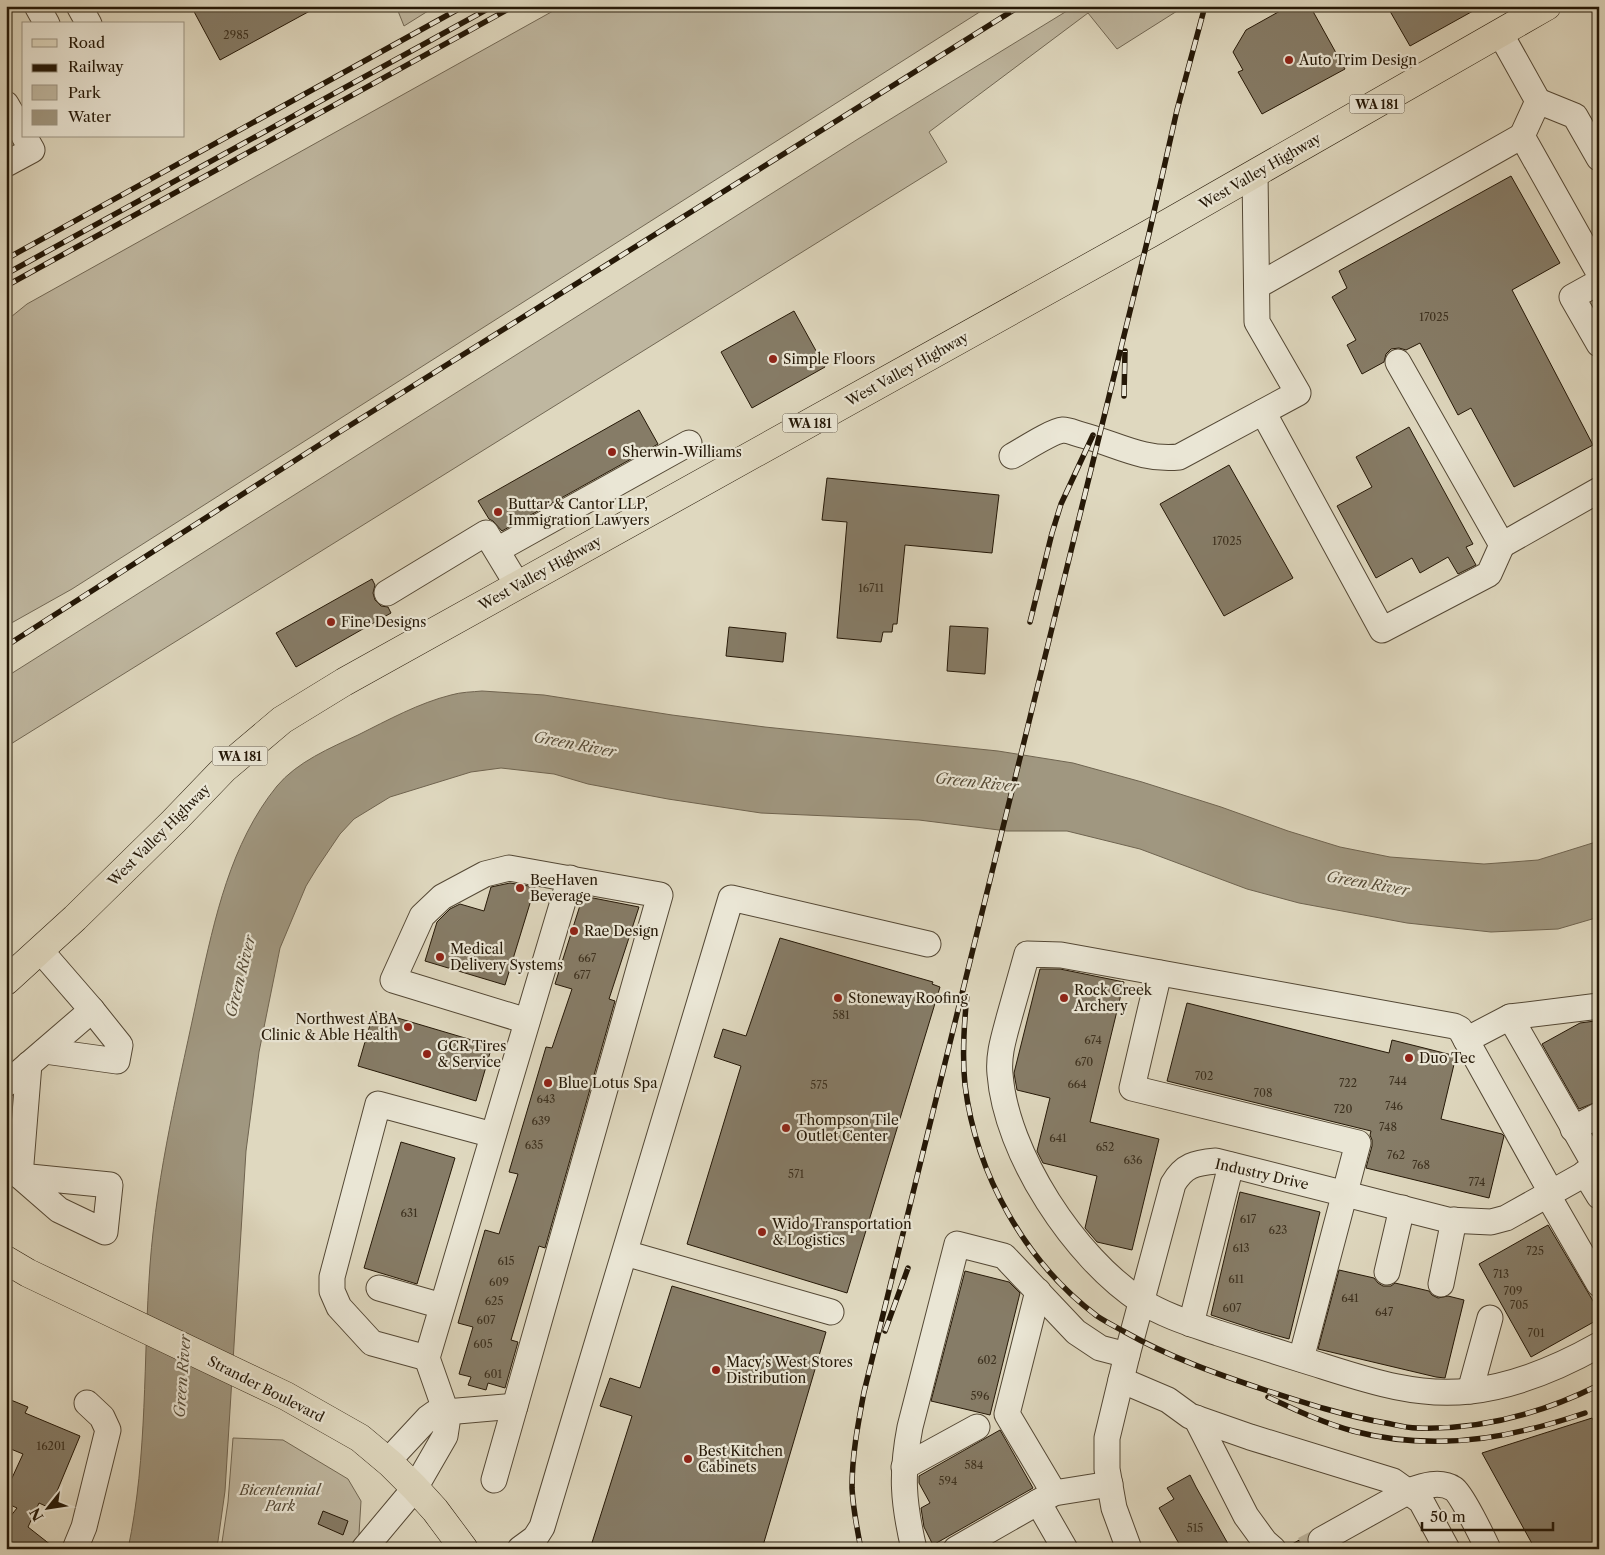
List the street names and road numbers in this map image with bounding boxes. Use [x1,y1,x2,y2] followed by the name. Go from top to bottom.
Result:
[1350,95,1404,114] road number: WA 181
[1195,129,1324,214] street label: West Valley Highway
[842,328,972,411] street label: West Valley Highway
[782,413,838,432] road number: WA 181
[475,532,605,615] street label: West Valley Highway
[212,746,268,766] road number: WA 181
[103,780,214,891] street label: West Valley Highway
[1213,1154,1311,1194] street label: Industry Drive
[205,1352,328,1426] street label: Strander Boulevard

